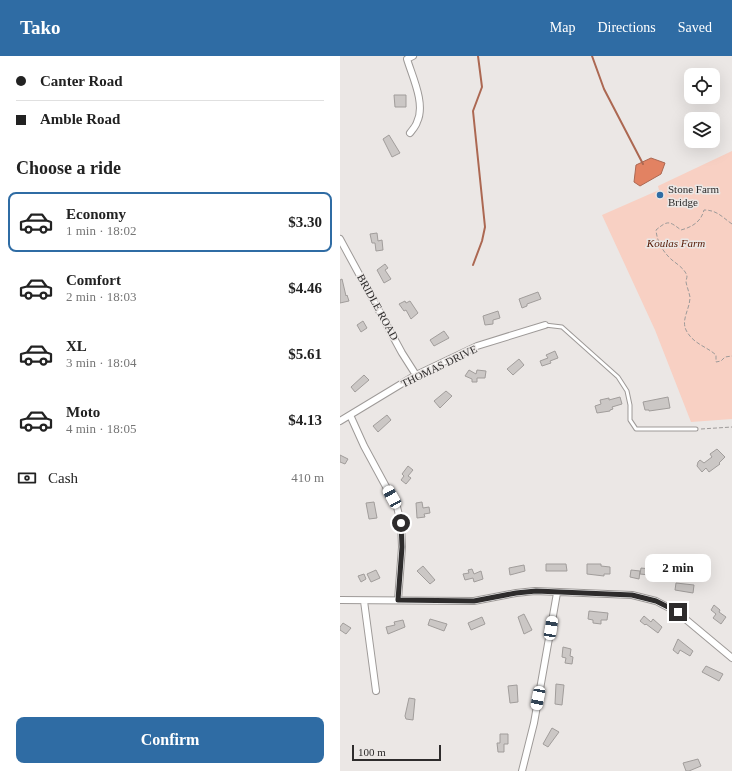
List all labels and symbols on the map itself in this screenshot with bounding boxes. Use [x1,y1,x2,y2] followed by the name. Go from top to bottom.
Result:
[668,183,719,208] place label: Stone Farm Bridge
[655,190,665,200] marker: Stone Farm Bridge
[646,237,705,249] park label: Koulas Farm
[355,272,401,342] street label: BRIDLE ROAD
[399,342,479,390] street label: THOMAS DRIVE
[381,484,403,510] car
[392,514,410,532] route start
[645,554,711,582] callout: 2 min
[669,603,687,621] route end
[543,615,559,641] car
[530,685,546,711] car
[352,743,441,762] scale bar

